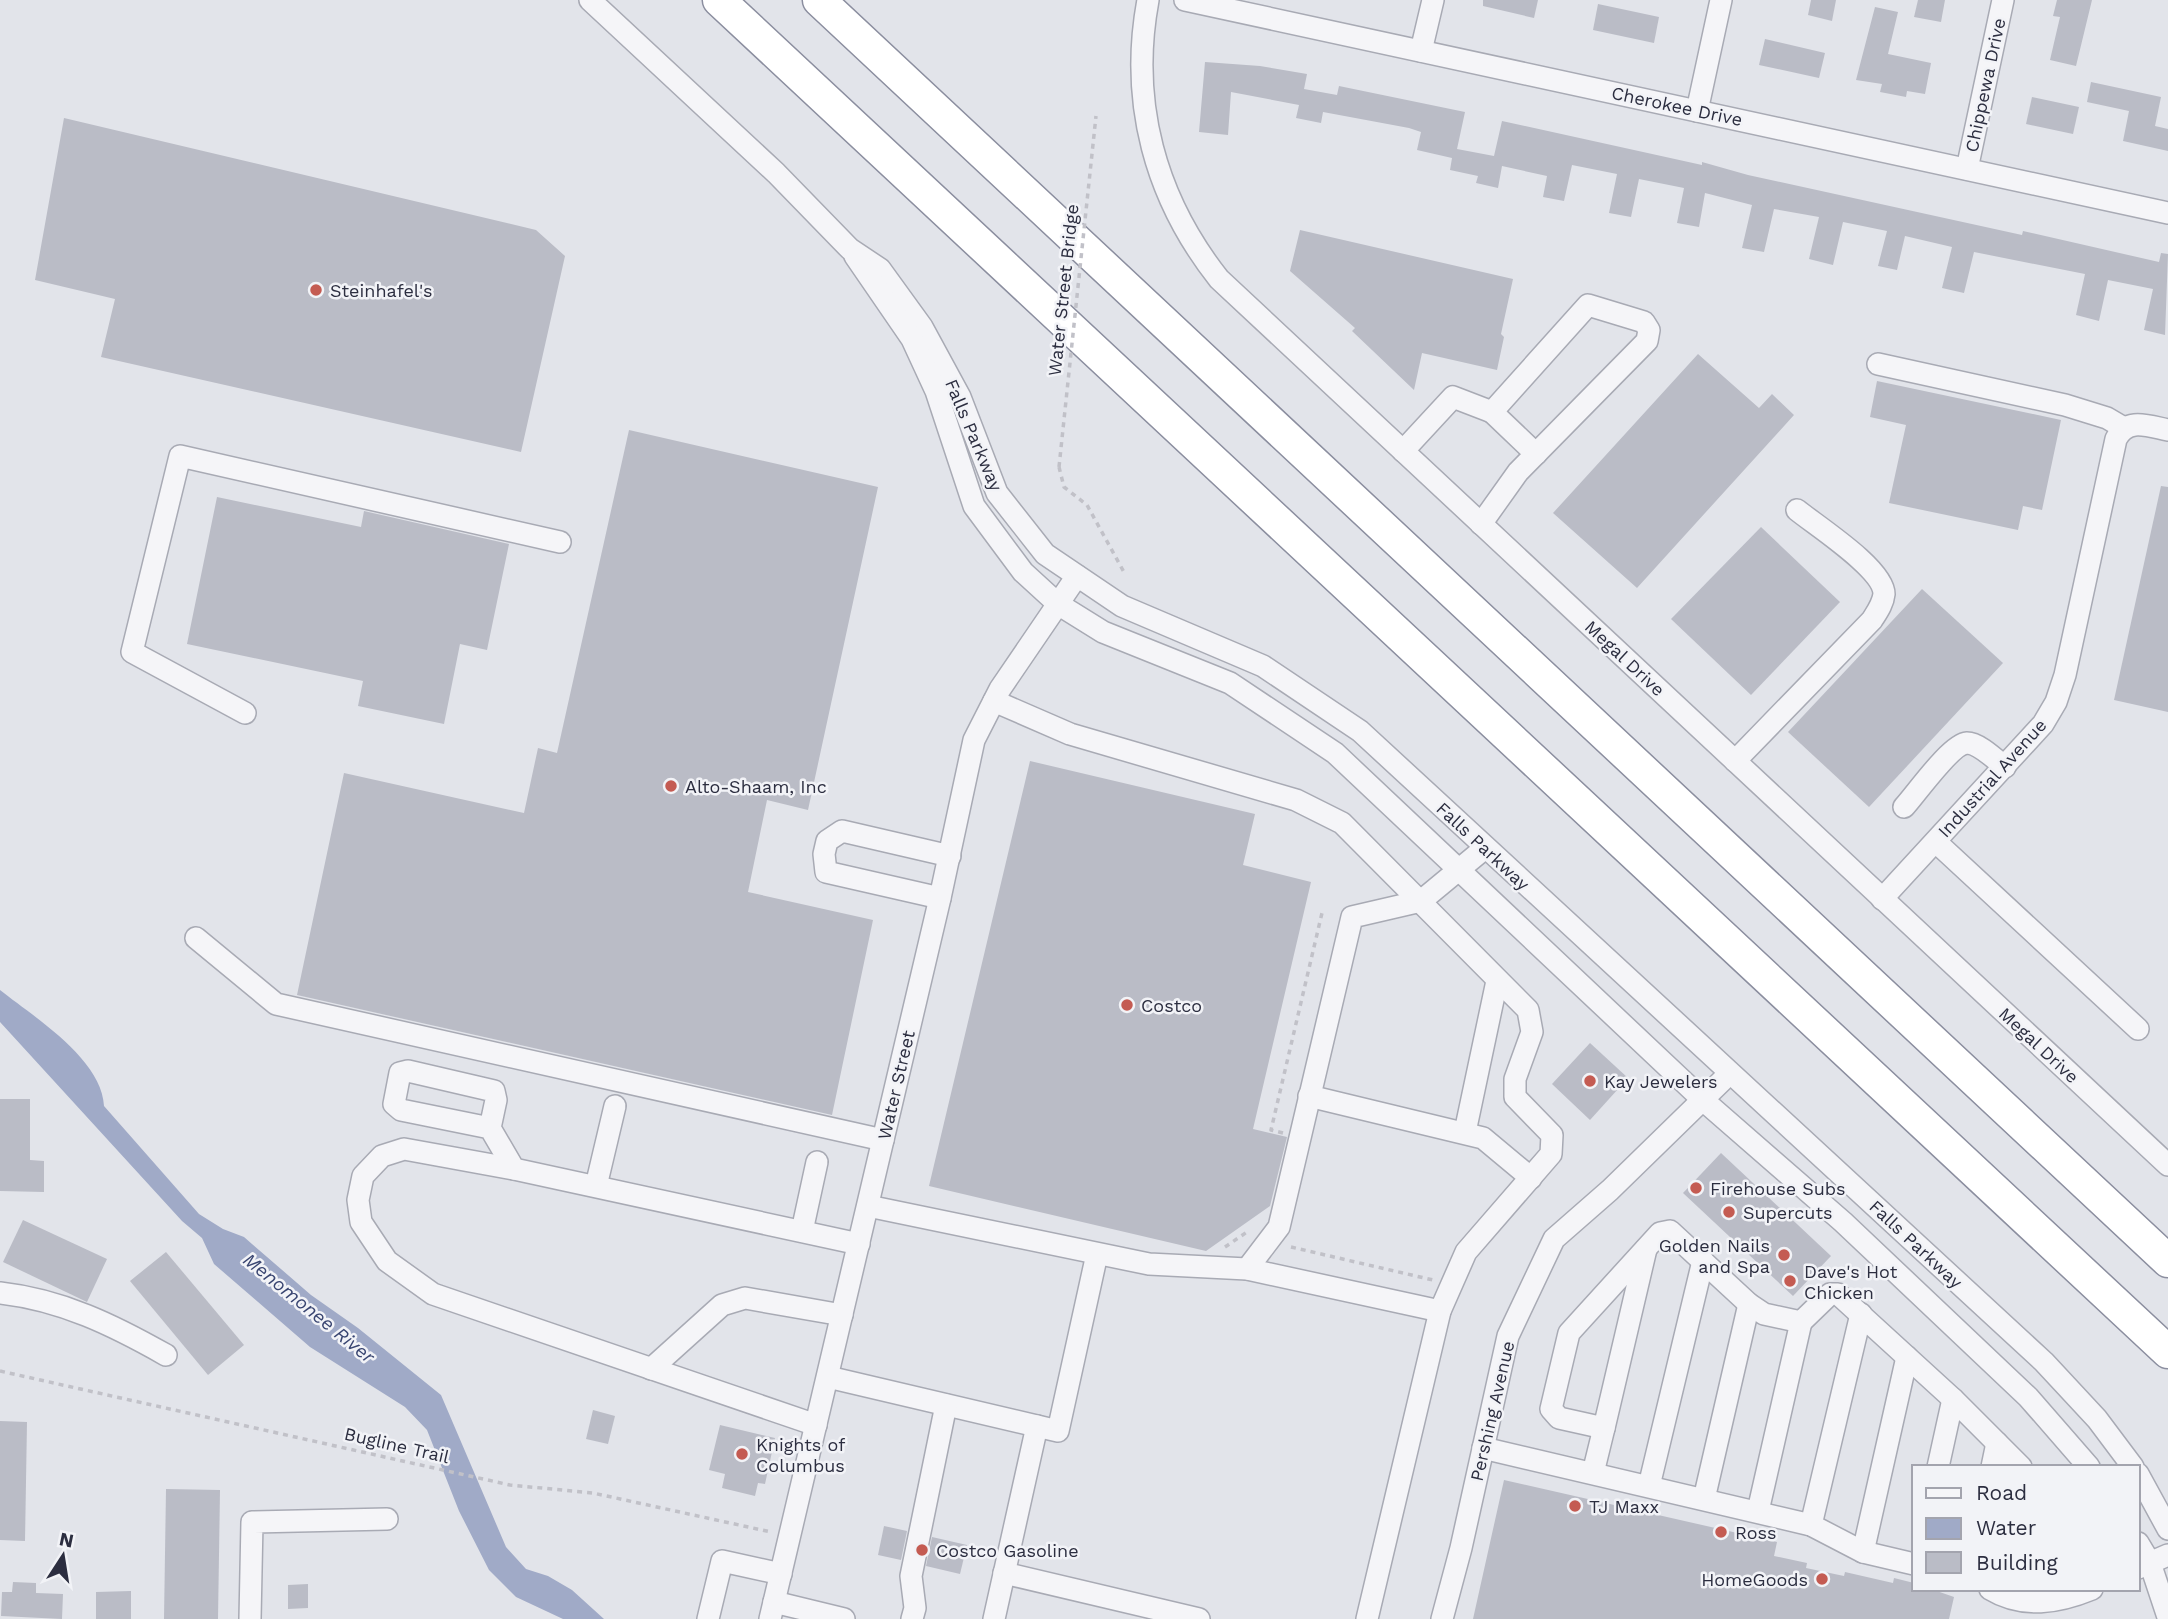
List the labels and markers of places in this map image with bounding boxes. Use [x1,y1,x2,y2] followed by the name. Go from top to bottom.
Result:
[330,280,432,301] place label: Steinhafel's
[308,282,324,298] marker: Steinhafel's
[685,776,827,797] place label: Alto-Shaam, Inc
[663,778,679,794] marker: Alto-Shaam, Inc
[1141,995,1202,1016] place label: Costco
[1119,997,1135,1013] marker: Costco
[1604,1071,1717,1092] place label: Kay Jewelers
[1582,1073,1598,1089] marker: Kay Jewelers
[1710,1178,1846,1199] place label: Firehouse Subs
[1688,1180,1704,1196] marker: Firehouse Subs
[1743,1202,1833,1223] place label: Supercuts
[1721,1204,1737,1220] marker: Supercuts
[1659,1235,1770,1277] place label: Golden Nails and Spa
[1776,1247,1792,1263] marker: Golden Nails and Spa
[1804,1261,1898,1303] place label: Dave's Hot Chicken
[1782,1273,1798,1289] marker: Dave's Hot Chicken
[756,1434,845,1476] place label: Knights of Columbus
[734,1446,750,1462] marker: Knights of Columbus
[1589,1496,1659,1517] place label: TJ Maxx
[1567,1498,1583,1514] marker: TJ Maxx
[1735,1522,1776,1543] place label: Ross
[1713,1524,1729,1540] marker: Ross
[936,1540,1079,1561] place label: Costco Gasoline
[914,1542,930,1558] marker: Costco Gasoline
[1701,1569,1808,1590] place label: HomeGoods
[1814,1571,1830,1587] marker: HomeGoods

